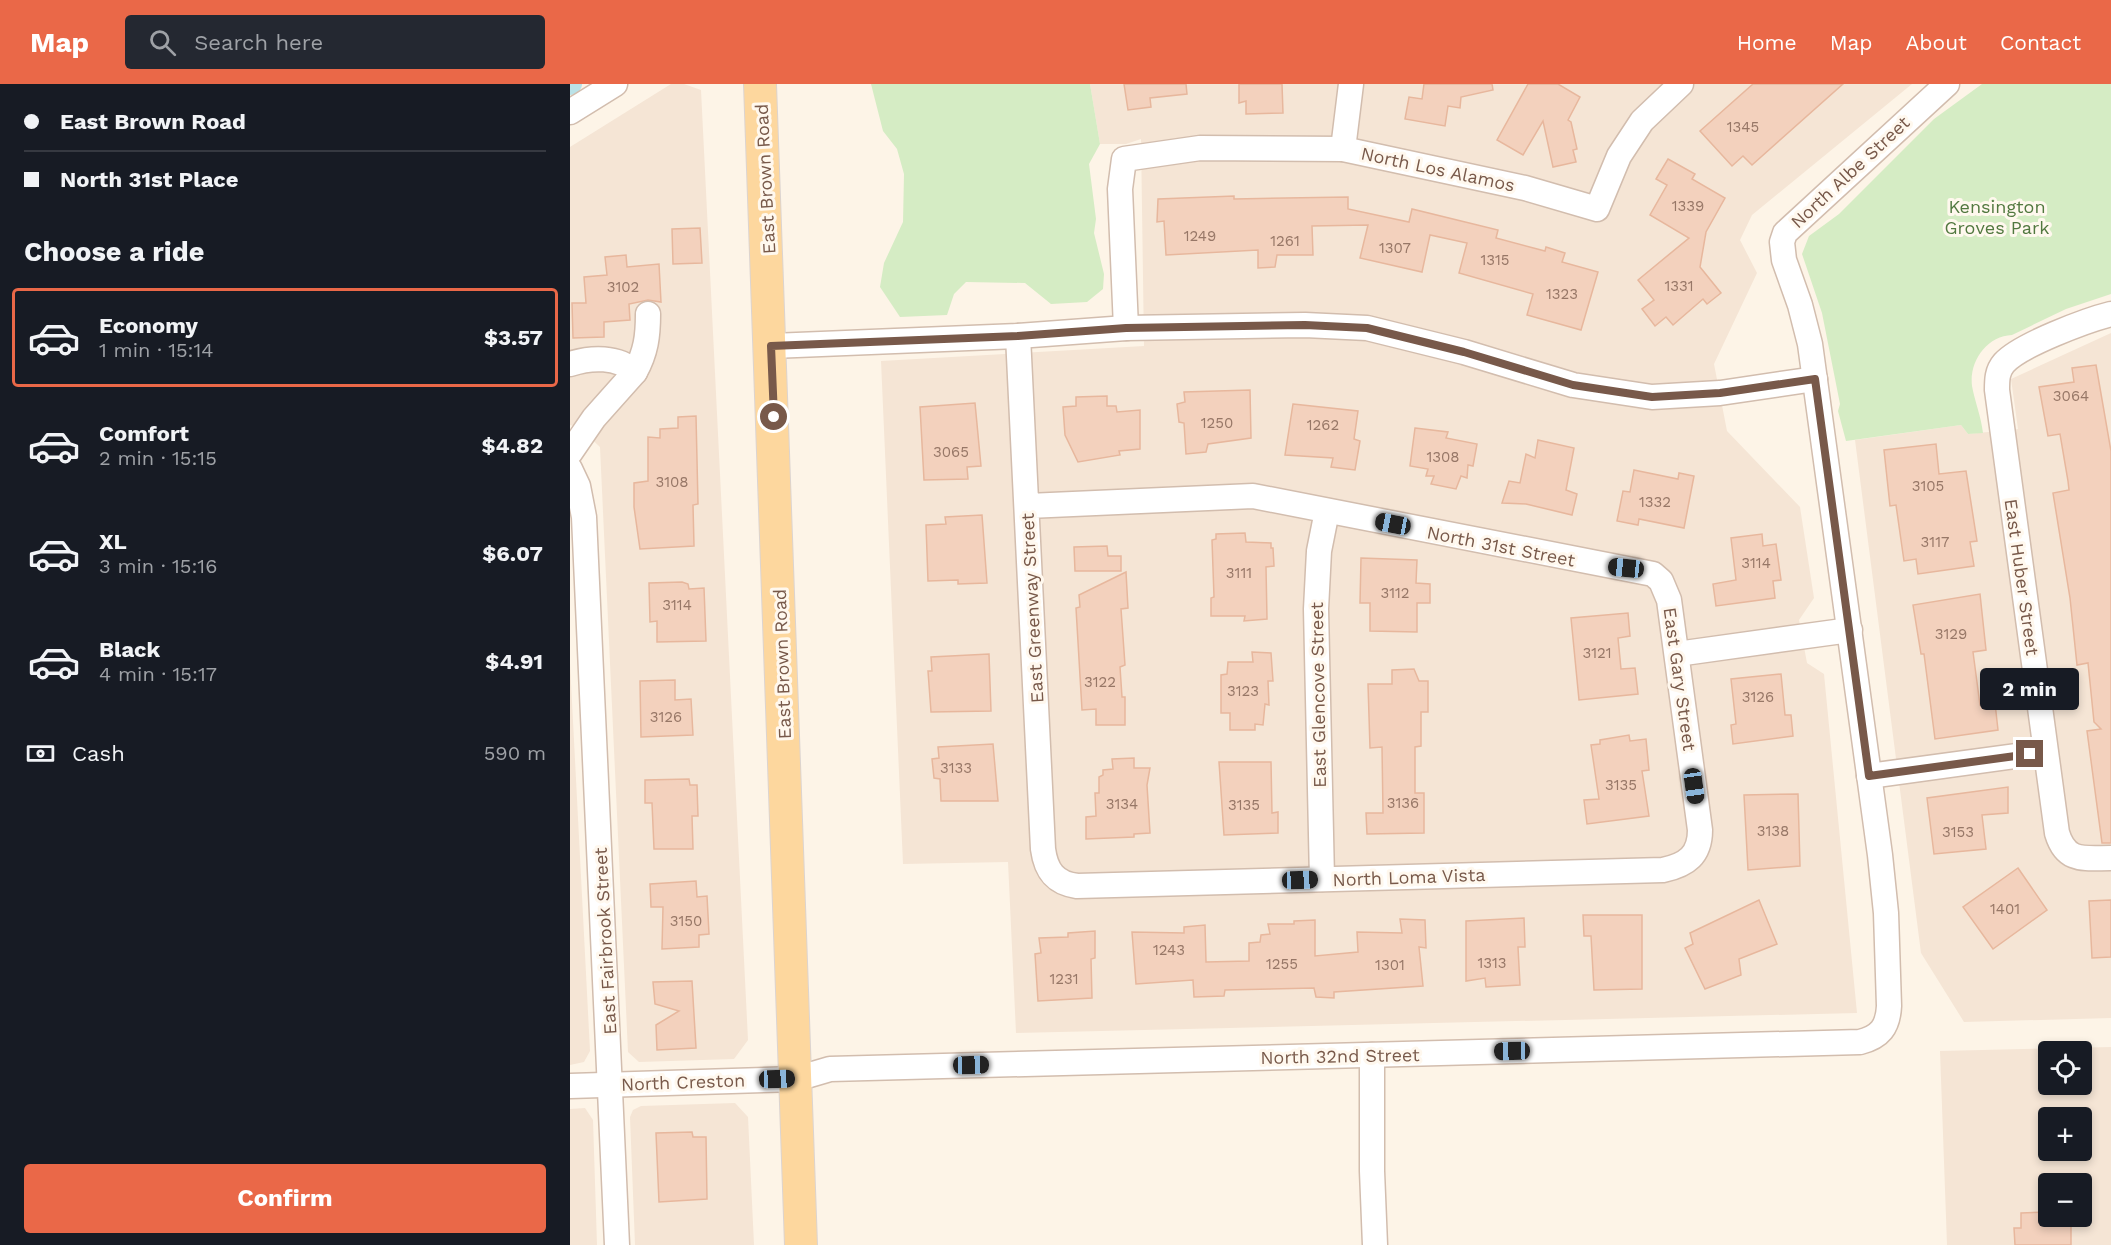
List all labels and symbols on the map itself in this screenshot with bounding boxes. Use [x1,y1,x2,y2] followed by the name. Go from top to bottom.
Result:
[751,103,779,255] street label: East Brown Road
[1786,111,1914,232] street label: North Albe Street
[1727,118,1759,136] house number: 1345
[1359,142,1517,196] street label: North Los Alamos
[1945,196,2049,238] park label: Kensington Groves Park
[1672,197,1704,215] house number: 1339
[1184,227,1216,245] house number: 1249
[1270,232,1300,250] house number: 1261
[1379,239,1411,257] house number: 1307
[1480,251,1510,269] house number: 1315
[1664,277,1694,295] house number: 1331
[607,278,639,296] house number: 3102
[1546,285,1578,303] house number: 1323
[2053,387,2089,405] house number: 3064
[760,403,787,430] route start
[1201,414,1233,432] house number: 1250
[1307,416,1339,434] house number: 1262
[933,443,969,461] house number: 3065
[1426,448,1460,466] house number: 1308
[655,473,689,491] house number: 3108
[1912,477,1944,495] house number: 3105
[1639,493,1671,511] house number: 1332
[2001,497,2043,657] street label: East Huber Street
[1017,512,1047,704] street label: East Greenway Street
[1374,512,1412,536] car
[1425,521,1577,571] street label: North 31st Street
[1921,533,1949,551] house number: 3117
[1741,554,1771,572] house number: 3114
[1607,557,1645,579] car
[1226,564,1252,582] house number: 3111
[1380,584,1410,602] house number: 3112
[769,588,795,740] street label: East Brown Road
[662,596,692,614] house number: 3114
[1306,601,1330,788] street label: East Glencove Street
[1660,606,1701,752] street label: East Gary Street
[1935,625,1967,643] house number: 3129
[1582,644,1612,662] house number: 3121
[1980,667,2080,709] callout: 2 min
[1084,673,1116,691] house number: 3122
[1227,682,1259,700] house number: 3123
[1742,688,1774,706] house number: 3126
[650,708,682,726] house number: 3126
[2016,740,2043,767] route end
[940,759,972,777] house number: 3133
[1683,767,1705,805] car
[1605,776,1637,794] house number: 3135
[1387,794,1419,812] house number: 3136
[1106,795,1138,813] house number: 3134
[1228,796,1260,814] house number: 3135
[1757,822,1789,840] house number: 3138
[1942,823,1974,841] house number: 3153
[590,846,620,1035] street label: East Fairbrook Street
[1332,864,1486,890] street label: North Loma Vista
[1282,870,1318,890] car
[1990,900,2020,918] house number: 1401
[670,912,702,930] house number: 3150
[1153,941,1185,959] house number: 1243
[1477,954,1507,972] house number: 1313
[1266,955,1298,973] house number: 1255
[1375,956,1405,974] house number: 1301
[1049,970,1079,988] house number: 1231
[1494,1042,1530,1060] car
[1260,1044,1420,1068] street label: North 32nd Street
[953,1056,989,1074] car
[621,1069,745,1095] street label: North Creston
[759,1069,795,1089] car

